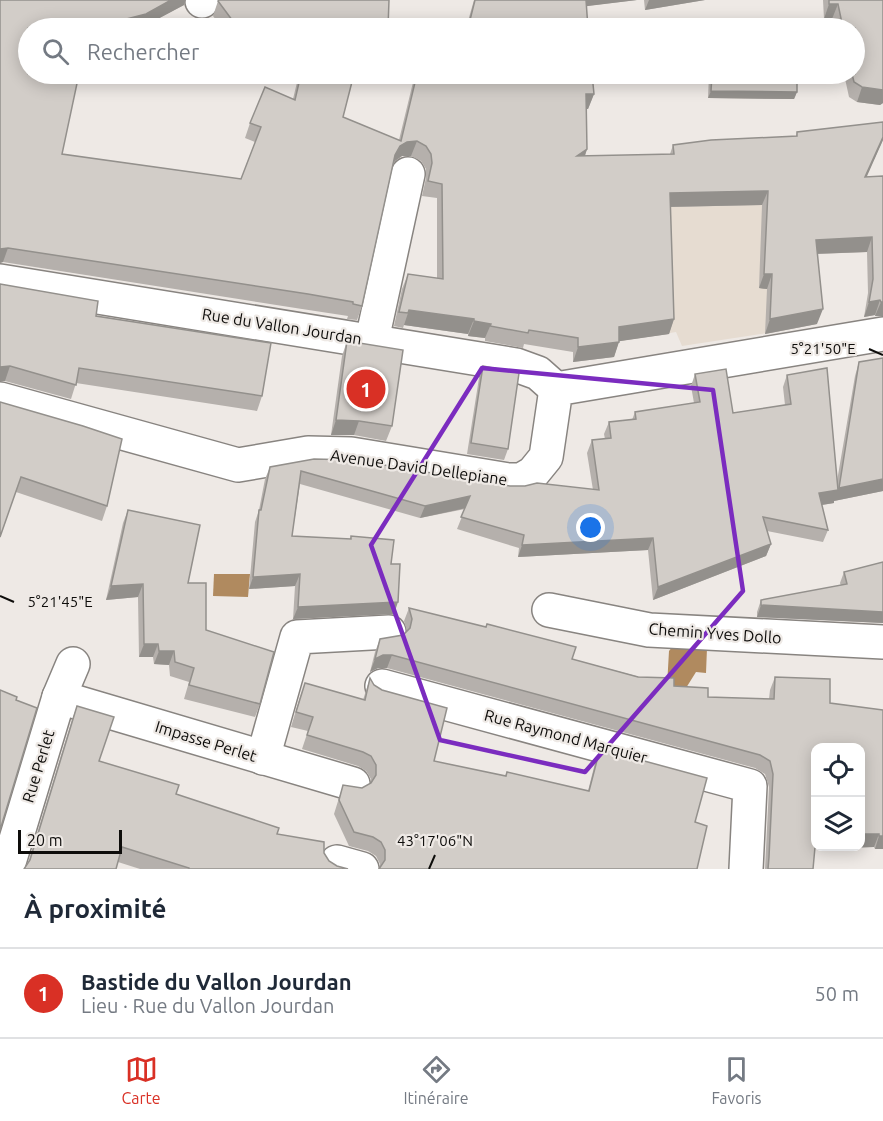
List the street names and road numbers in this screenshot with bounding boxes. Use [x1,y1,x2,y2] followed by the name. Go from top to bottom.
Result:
[201,304,363,348] street label: Rue du Vallon Jourdan
[329,446,509,488] street label: Avenue David Dellepiane
[648,619,782,647] street label: Chemin Yves Dollo
[482,706,650,766] street label: Rue Raymond Marquier
[153,717,260,765] street label: Impasse Perlet
[18,727,58,805] street label: Rue Perlet

